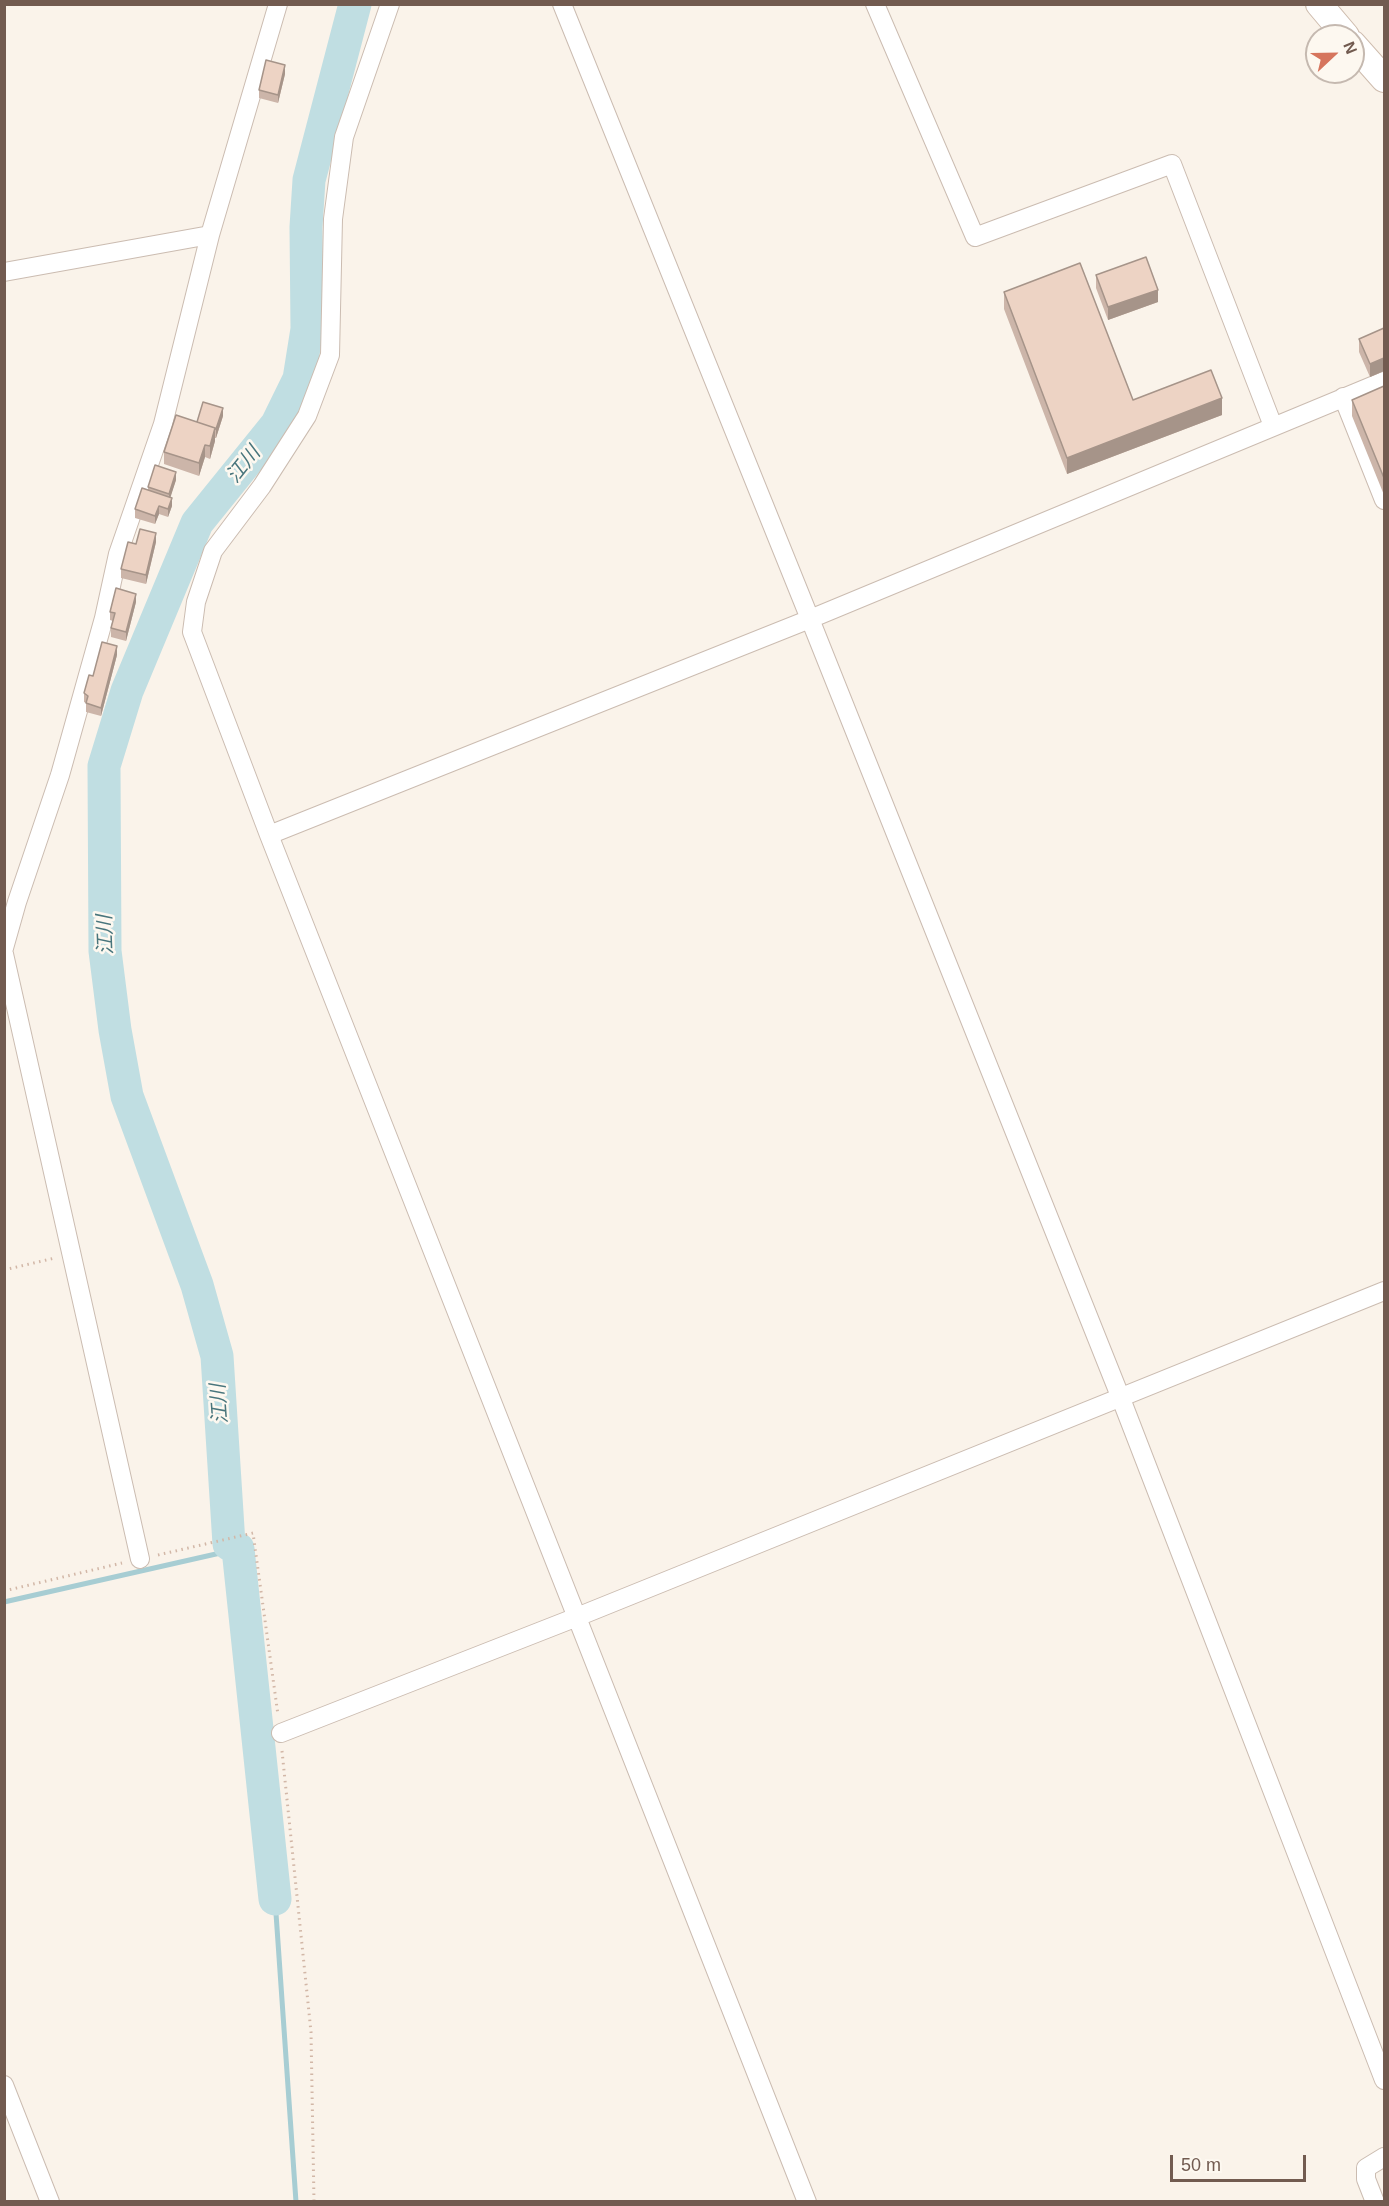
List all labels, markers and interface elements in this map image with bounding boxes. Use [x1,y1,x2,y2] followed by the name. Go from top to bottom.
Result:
[1305,24,1365,84] north arrow
[1340,39,1360,56] text: N
[222,442,266,488] water label: 江川
[93,915,119,955] water label: 江川
[207,1383,233,1425] water label: 江川
[1173,2143,1310,2181] scale bar
[1181,2155,1221,2175] text: 50 m

